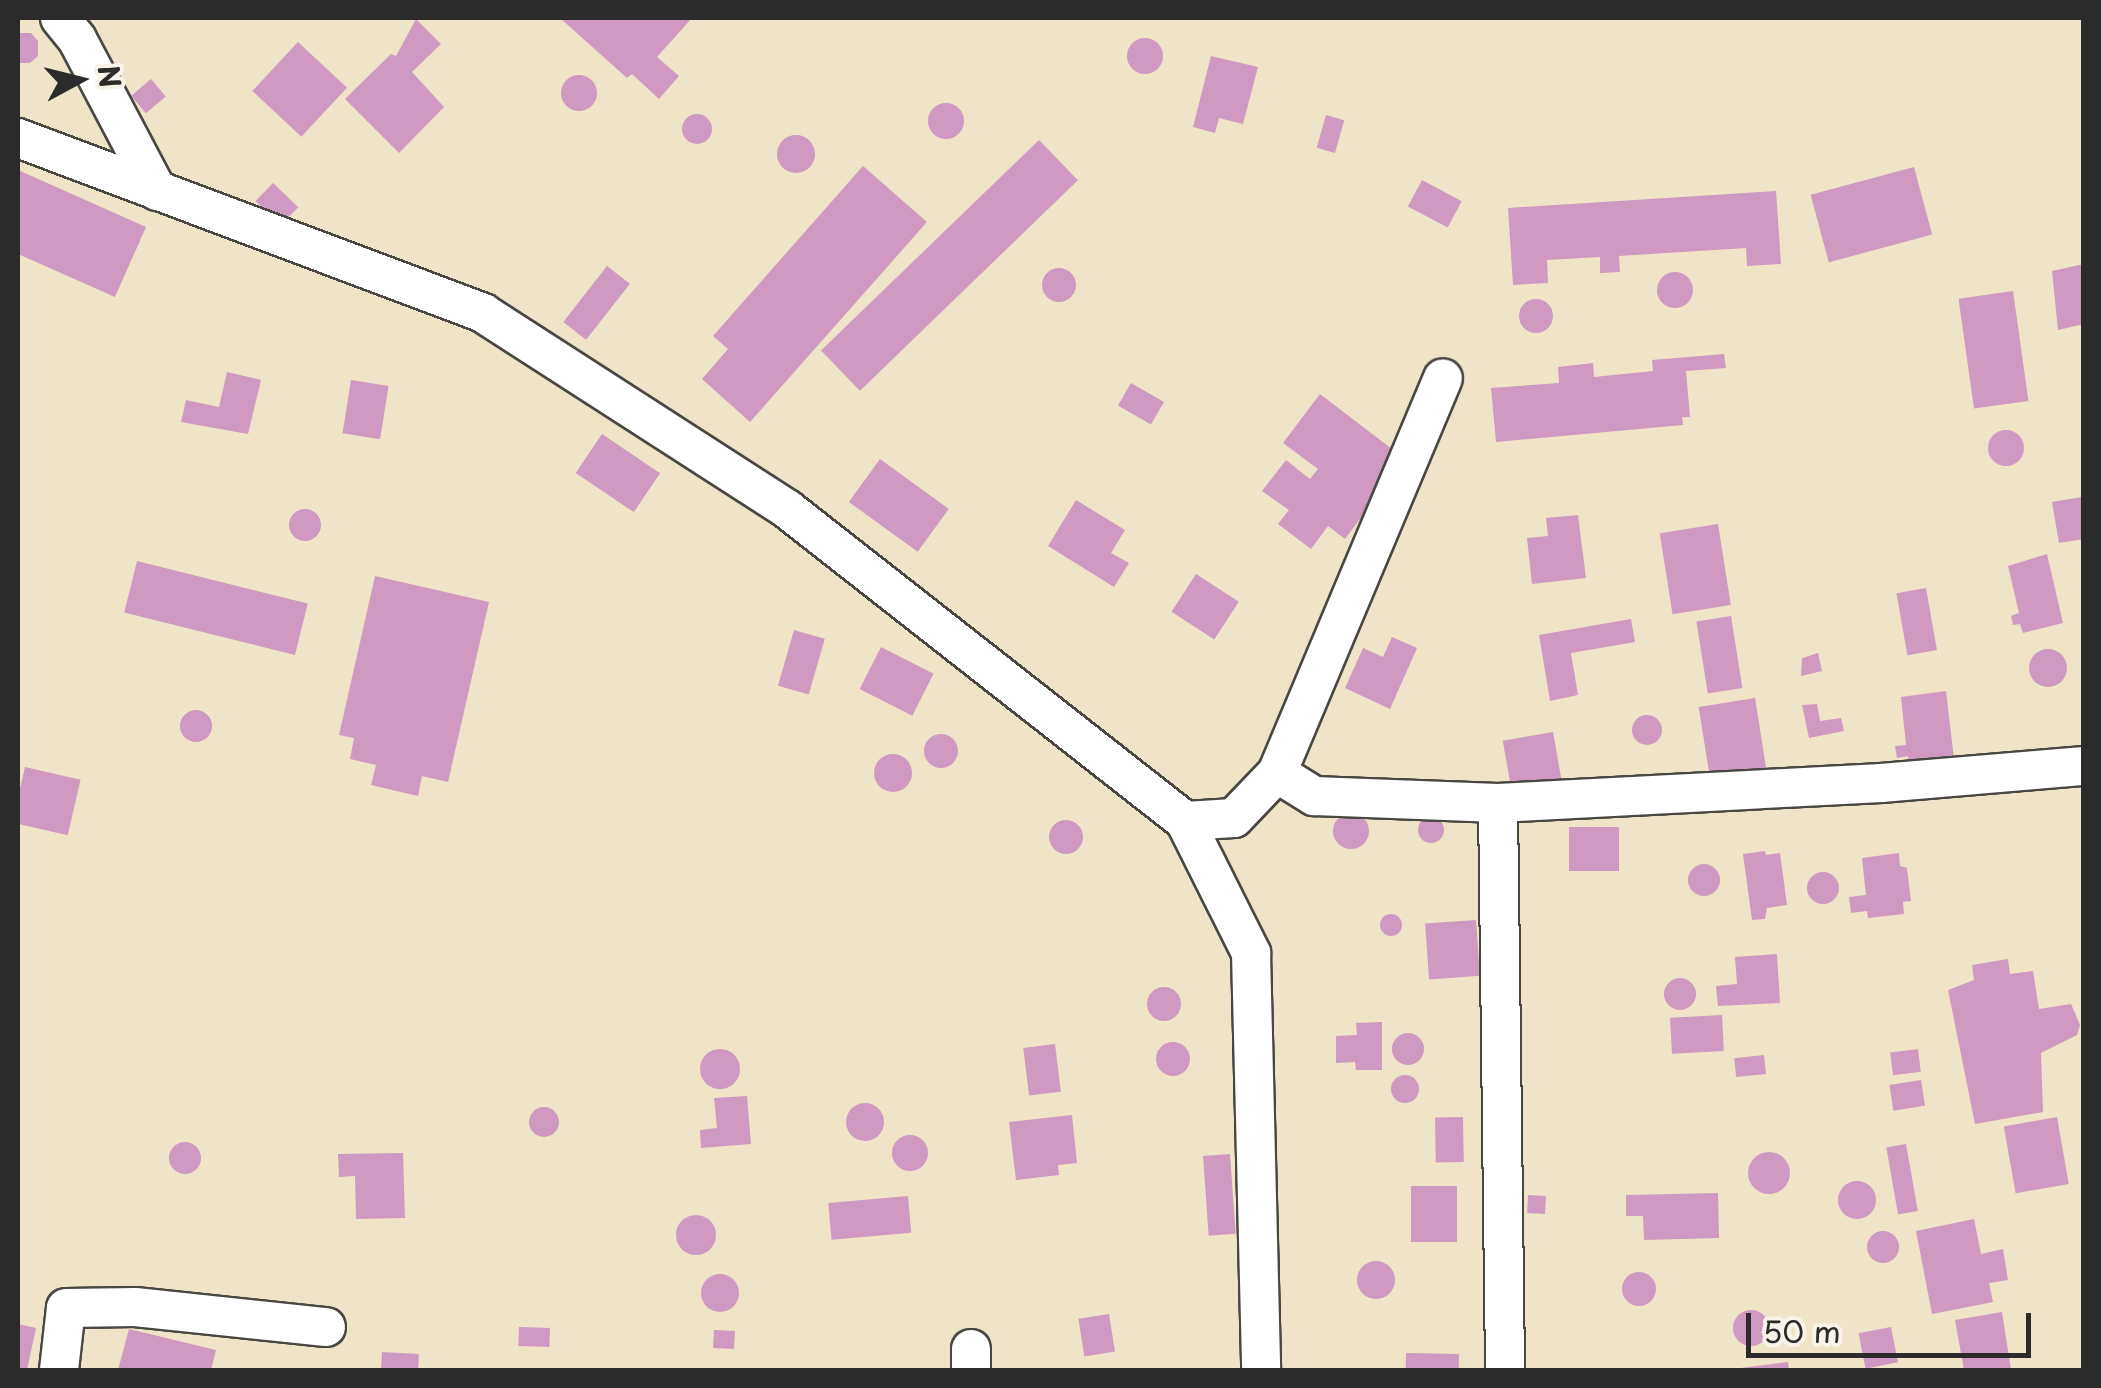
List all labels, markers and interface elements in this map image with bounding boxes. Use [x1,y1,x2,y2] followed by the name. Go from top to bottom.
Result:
[30,30,130,130] north arrow
[88,63,133,90] text: N
[1751,1293,2036,1355] scale bar
[1763,1308,1841,1353] text: 50 m

